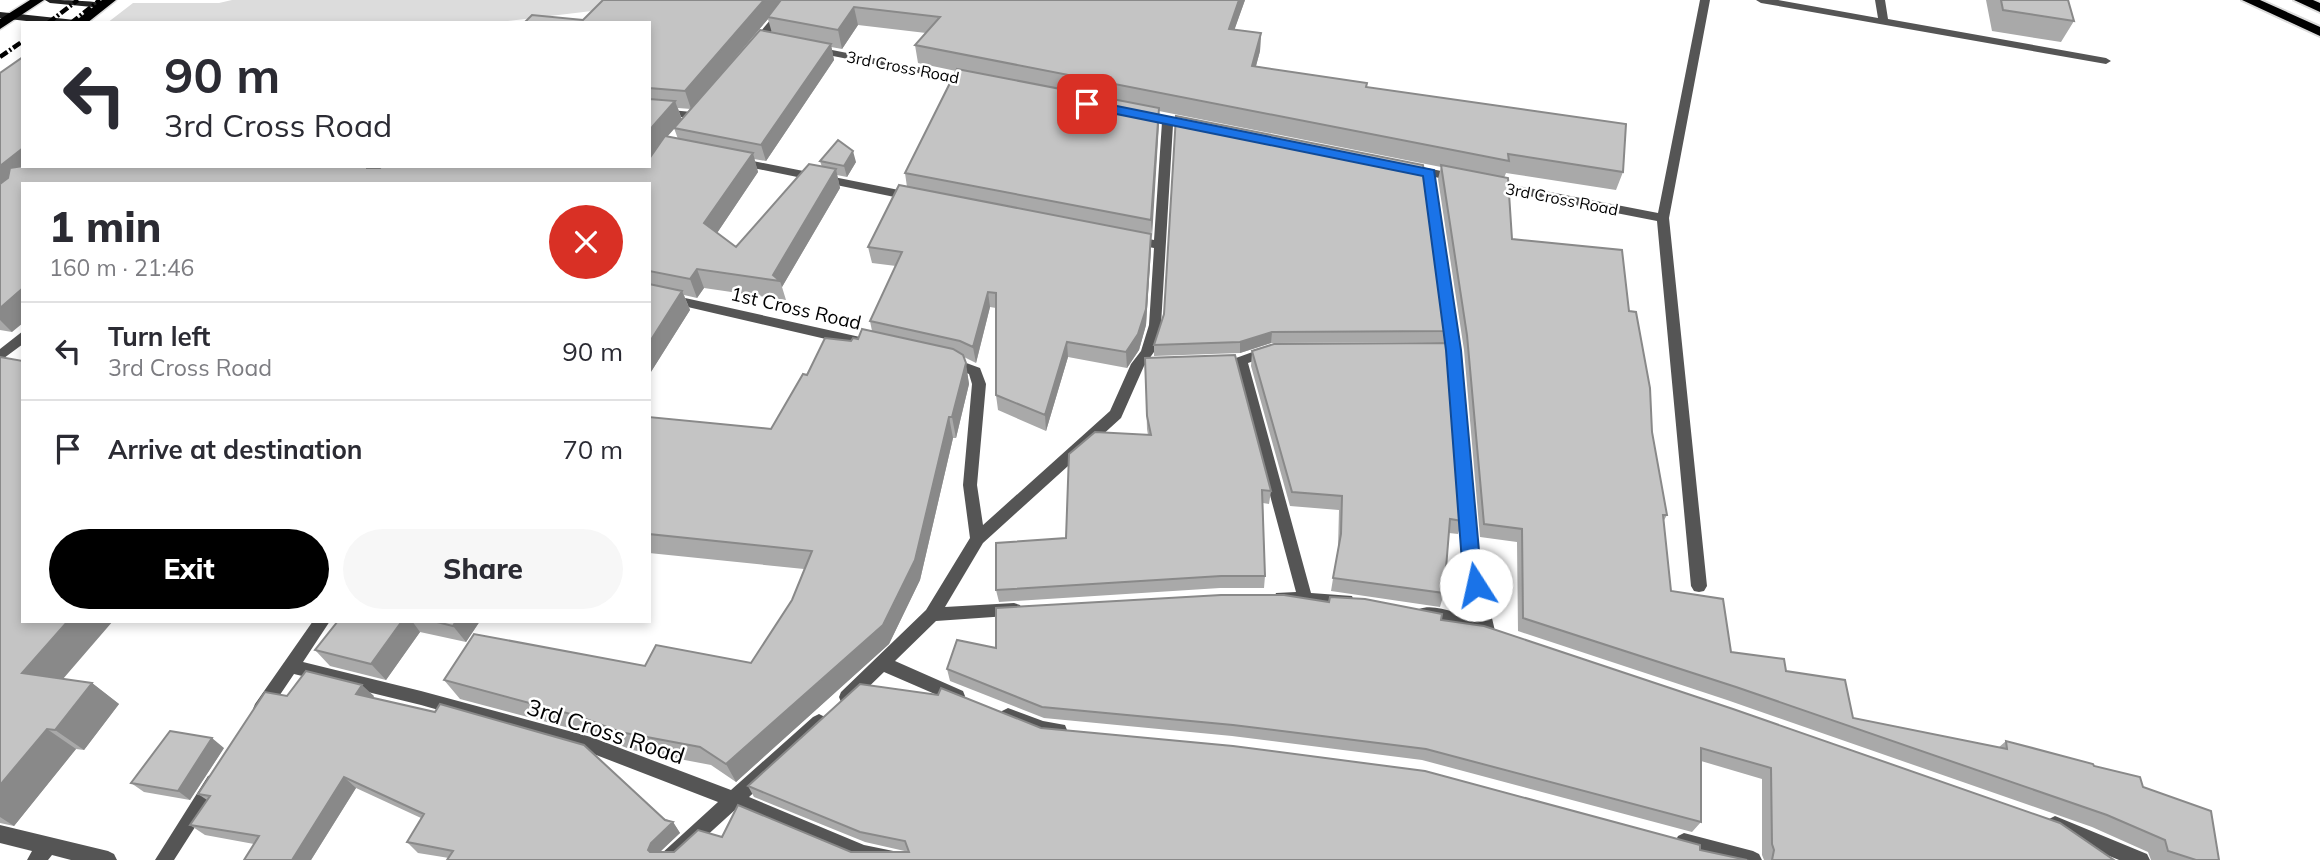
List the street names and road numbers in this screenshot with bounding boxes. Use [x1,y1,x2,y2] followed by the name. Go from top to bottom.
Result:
[845,46,961,88] street label: 3rd Cross Road
[1504,178,1620,220] street label: 3rd Cross Road
[728,281,864,335] street label: 1st Cross Road
[523,692,689,770] street label: 3rd Cross Road

